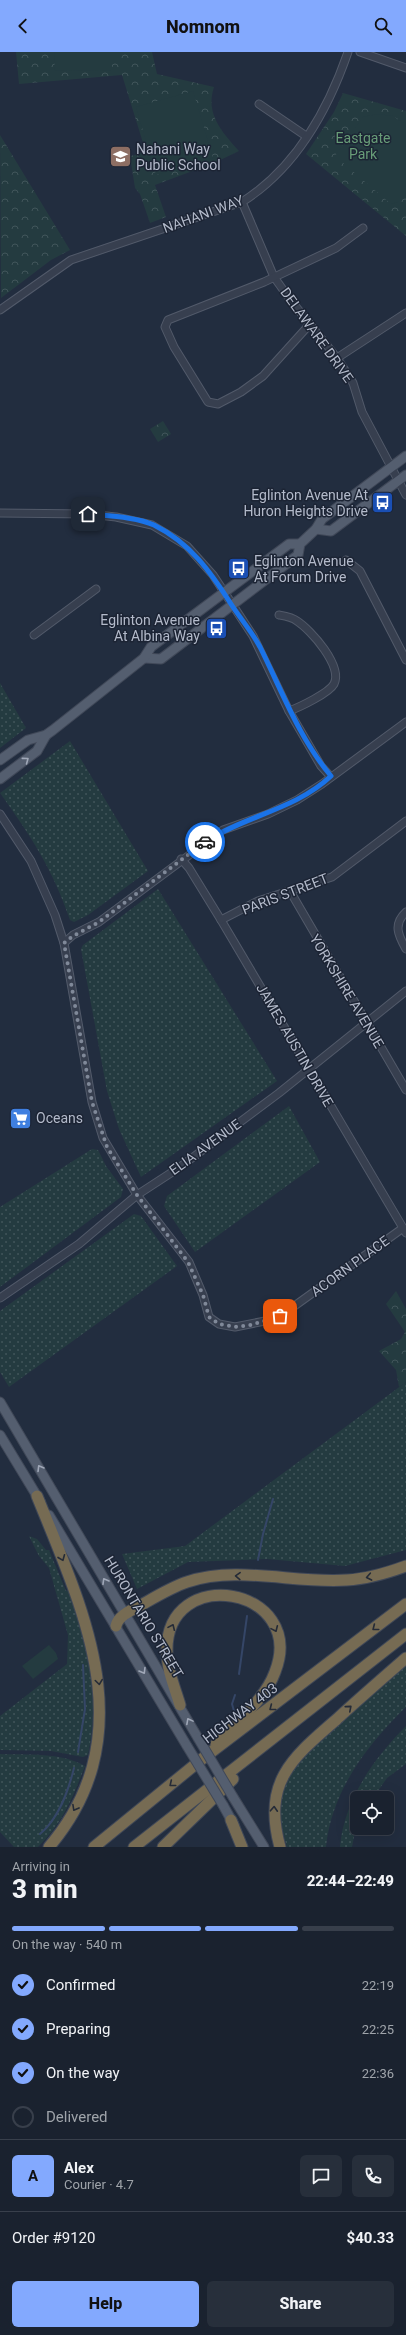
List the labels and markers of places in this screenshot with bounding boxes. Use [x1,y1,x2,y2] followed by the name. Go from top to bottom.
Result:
[136,141,221,173] place label: Nahani Way Public School
[107,144,133,170] school or university icon: Nahani Way Public School
[243,487,368,519] place label: Eglinton Avenue At Huron Heights Drive
[370,490,396,516] bus stop icon: Eglinton Avenue At Huron Heights Drive
[71,497,105,531] pin
[254,553,354,585] place label: Eglinton Avenue At Forum Drive
[225,556,251,582] bus stop icon: Eglinton Avenue At Forum Drive
[100,612,200,644] place label: Eglinton Avenue At Albina Way
[203,615,229,641] bus stop icon: Eglinton Avenue At Albina Way
[8,1105,34,1131] supermarket icon: Oceans
[36,1110,83,1126] place label: Oceans
[263,1299,297,1333] pin

